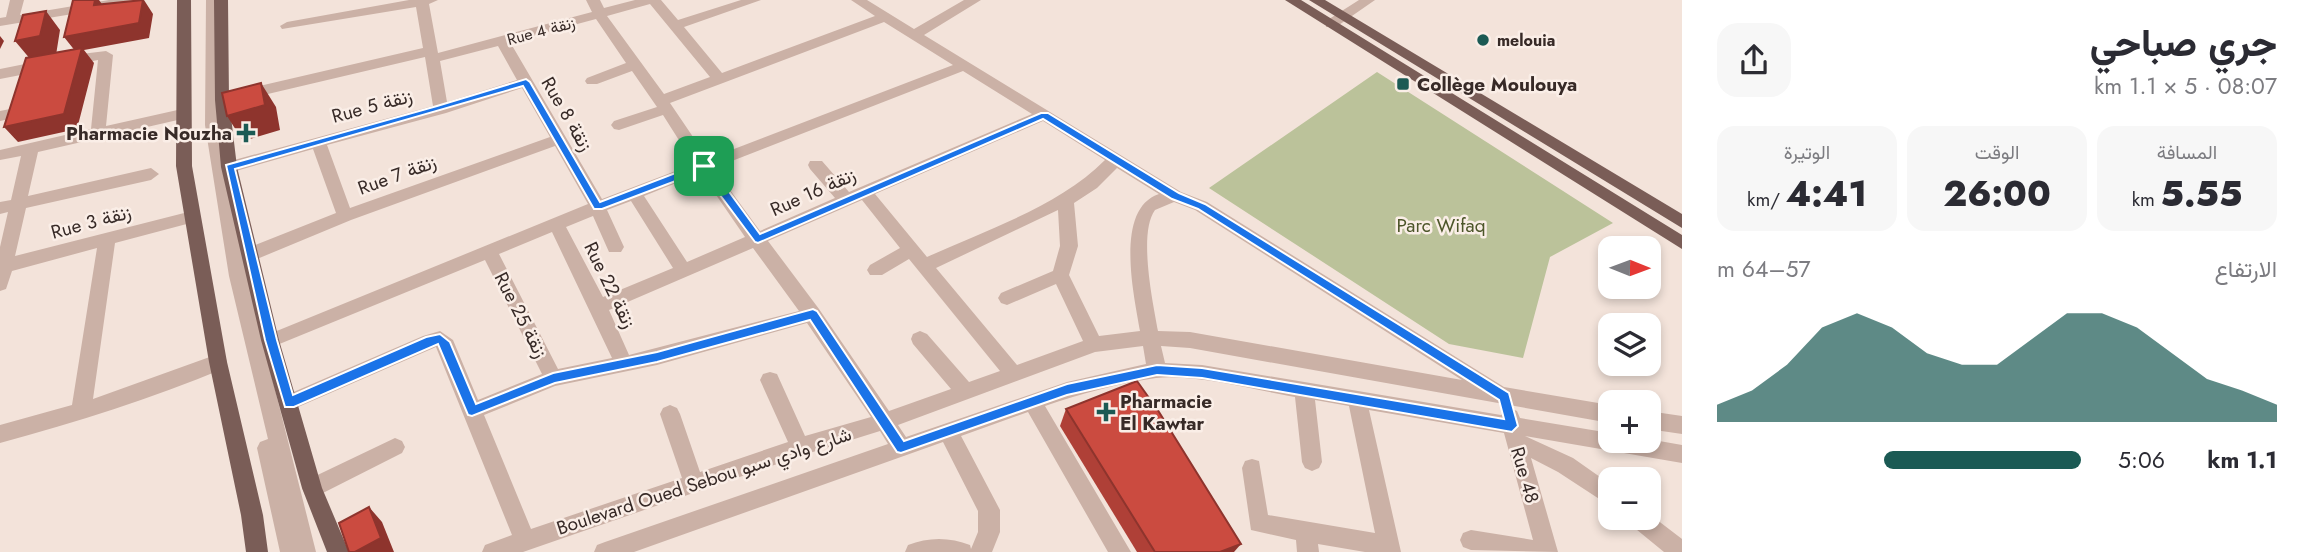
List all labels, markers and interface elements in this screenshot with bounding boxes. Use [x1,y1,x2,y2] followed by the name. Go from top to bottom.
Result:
[504,11,578,51] street label: Rue 4 زنقة
[2090,15,2277,70] text: جري صباحي
[1717,23,1791,97] button: share
[1497,29,1555,52] place label: melouia
[1475,32,1491,48] marker: melouia
[2094,69,2277,103] text: 08:07 · 5 × 1.1 km
[1417,71,1577,98] place label: Collège Moulouya
[535,72,599,156] street label: Rue 8 زنقة
[1395,76,1411,92] marker: Collège Moulouya
[329,82,415,130] street label: Rue 5 زنقة
[66,120,232,147] place label: Pharmacie Nouzha
[238,125,254,141] marker: Pharmacie Nouzha
[674,136,734,196] pin
[1784,139,1830,166] text: الوتيرة
[1975,139,2019,166] text: الوقت
[2157,139,2217,166] text: المسافة
[685,147,723,185] icon: arrive
[354,148,440,202] street label: Rue 7 زنقة
[766,161,860,223] street label: Rue 16 زنقة
[1786,169,1867,219] text: 4:41
[1943,169,2051,219] text: 26:00
[2161,169,2242,219] text: 5.55
[1747,186,1786,213] text: /km
[2132,186,2161,213] text: km
[48,198,134,246] street label: Rue 3 زنقة
[1396,212,1486,239] park label: Parc Wifaq
[1598,236,1661,299] north arrow
[1598,236,1661,530] map controls
[577,237,643,333] street label: Rue 22 زنقة
[1717,252,1811,286] text: 57–64 m
[2215,252,2277,286] text: الارتفاع
[488,267,554,363] street label: Rue 25 زنقة
[1598,313,1661,376] button: layers
[1120,388,1212,437] place label: Pharmacie El Kawtar
[1598,390,1661,453] button: +
[1098,404,1114,420] marker: Pharmacie El Kawtar
[553,420,856,543] street label: Boulevard Oued Sebou شارع وادي سبو
[2118,443,2165,477] text: 5:06
[2207,443,2277,477] text: 1.1 km
[1504,444,1546,506] street label: Rue 48
[1598,467,1661,530] button: −

